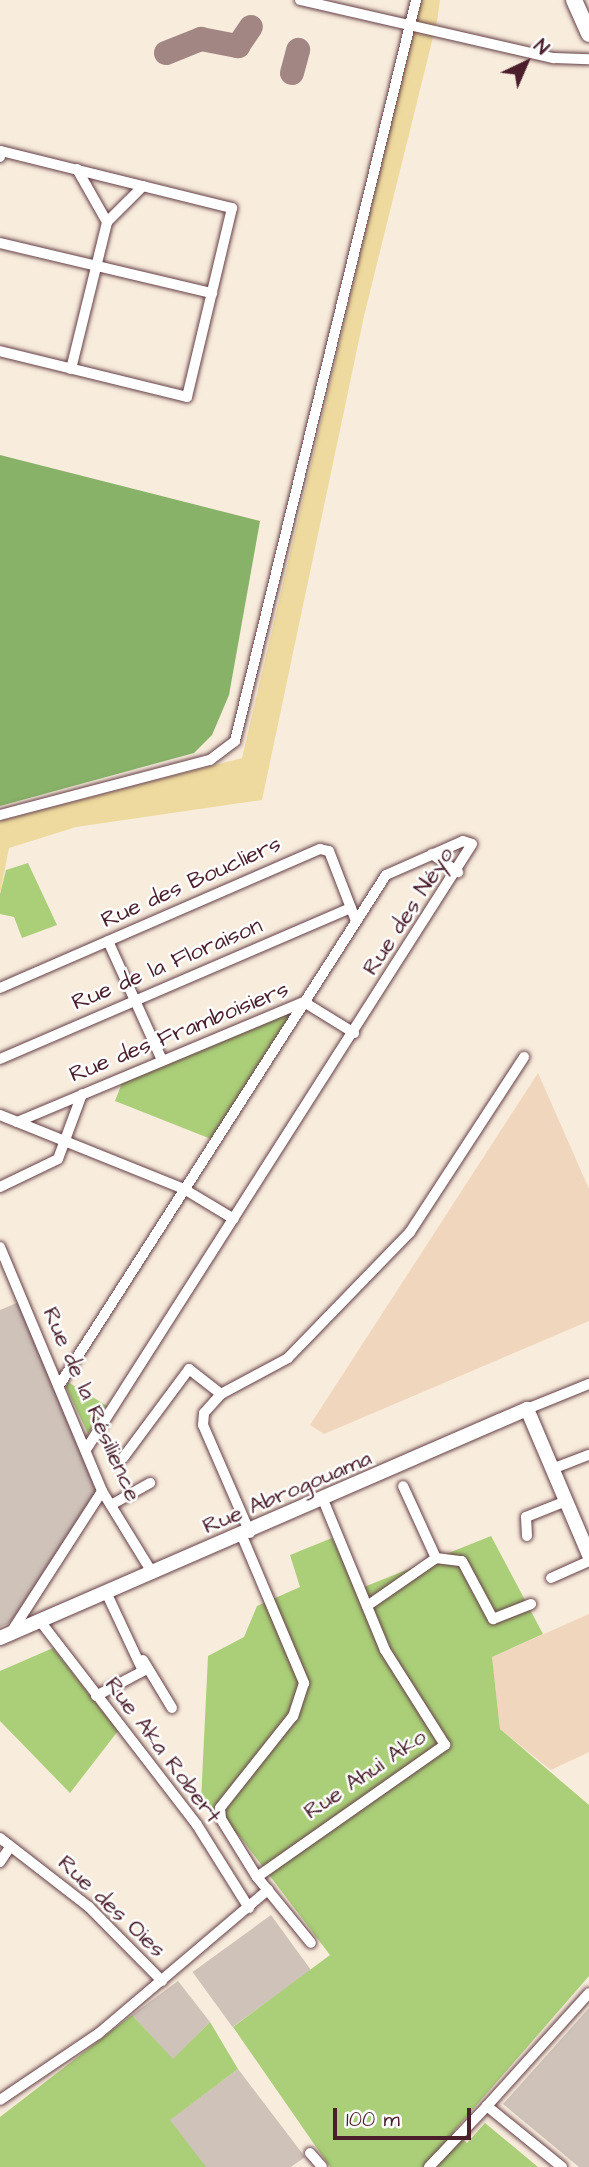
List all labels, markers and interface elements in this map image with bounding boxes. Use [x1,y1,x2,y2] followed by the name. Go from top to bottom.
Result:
[491,28,561,98] north arrow
[527,34,555,61] text: N
[97,830,285,934] street label: Rue des Boucliers
[356,842,460,980] street label: Rue des Néyo
[68,911,266,1017] street label: Rue de la Floraison
[65,975,293,1089] street label: Rue des Framboisiers
[37,1303,147,1505] street label: Rue de la Résilience
[198,1444,376,1540] street label: Rue Abrogouama
[99,1671,227,1829] street label: Rue Aka Robert
[298,1723,432,1825] street label: Rue Ahui Ako
[52,1849,172,1963] street label: Rue des Oies
[337,2094,475,2138] scale bar
[346,2105,400,2134] text: 100 m

